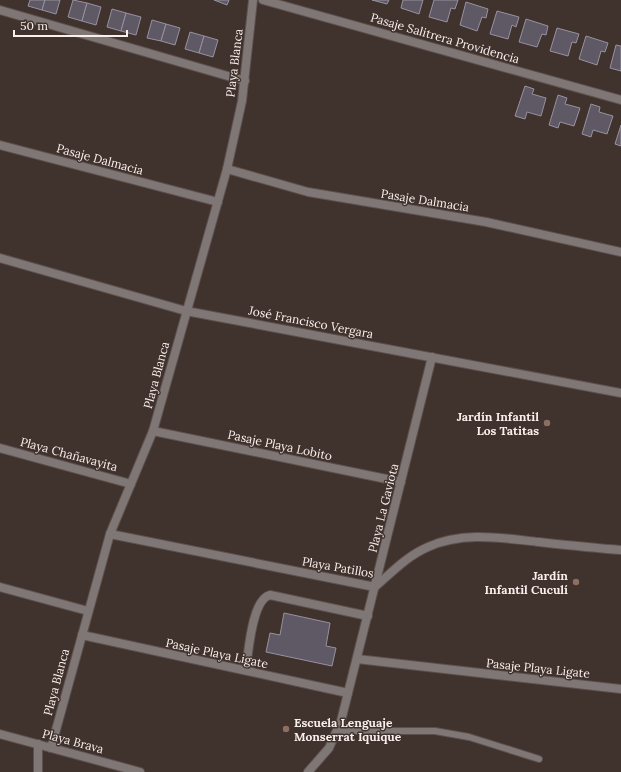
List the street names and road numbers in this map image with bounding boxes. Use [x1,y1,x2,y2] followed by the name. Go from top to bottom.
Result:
[369,10,521,66] street label: Pasaje Salitrera Providencia
[222,28,246,98] street label: Playa Blanca
[55,140,145,178] street label: Pasaje Dalmacia
[380,186,470,214] street label: Pasaje Dalmacia
[246,302,375,341] street label: José Francisco Vergara
[140,340,172,410] street label: Playa Blanca
[226,427,334,463] street label: Pasaje Playa Lobito
[19,434,119,474] street label: Playa Chañavayita
[365,462,401,554] street label: Playa La Gaviota
[301,553,376,581] street label: Playa Patillos
[164,635,270,671] street label: Pasaje Playa Ligate
[40,647,72,717] street label: Playa Blanca
[485,655,591,681] street label: Pasaje Playa Ligate
[41,726,105,756] street label: Playa Brava

